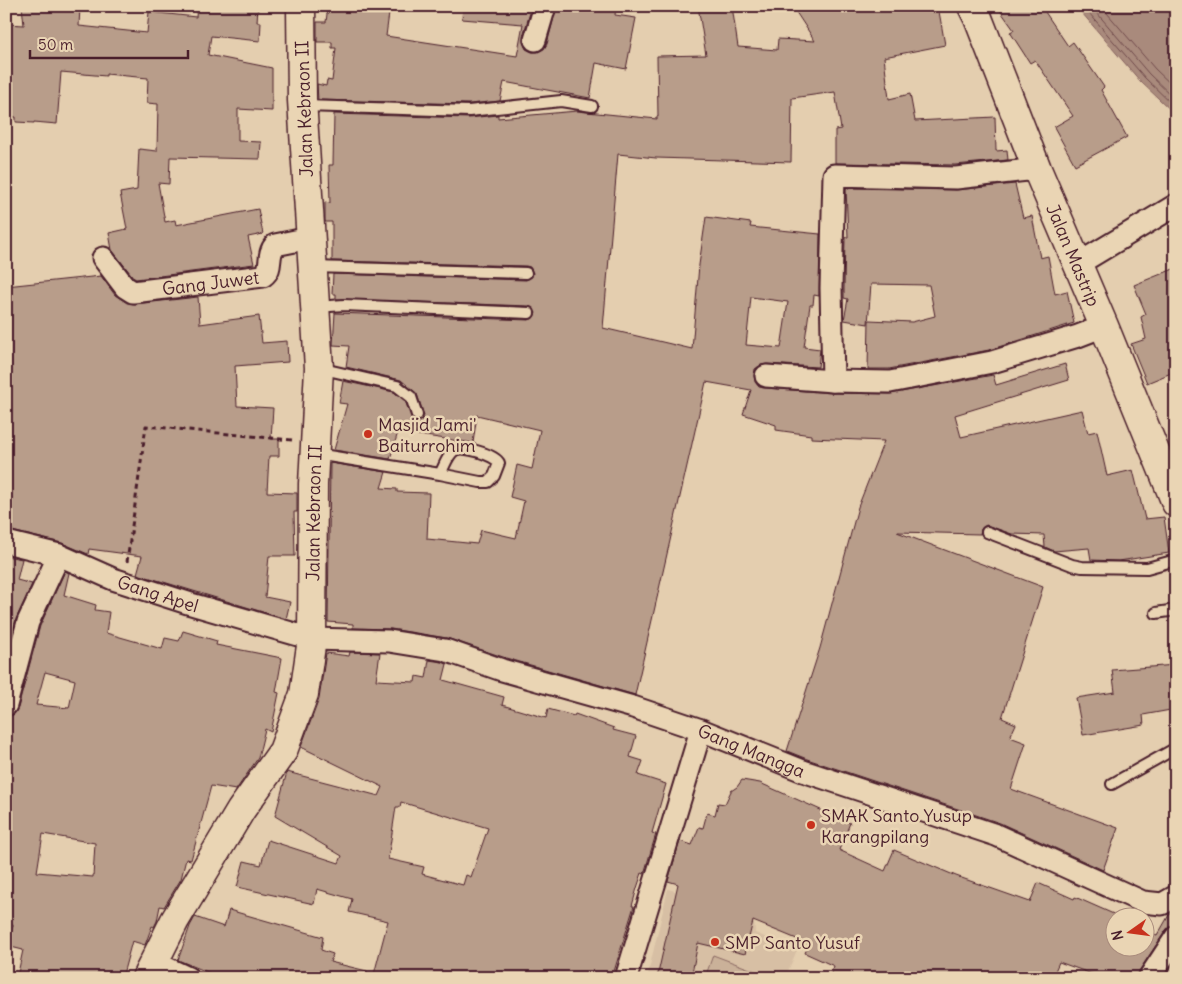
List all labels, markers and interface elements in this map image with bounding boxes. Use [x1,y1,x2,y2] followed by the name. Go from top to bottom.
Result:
[30,28,188,60] scale bar
[38,35,73,54] text: 50 m
[290,40,318,178] street label: Jalan Kebraon II
[1042,200,1106,310] street label: Jalan Mastrip
[161,265,260,300] street label: Gang Juwet
[378,413,476,457] place label: Masjid Jami' Baiturrohim
[362,428,374,440] marker: Masjid Jami' Baiturrohim
[301,444,327,581] street label: Jalan Kebraon II
[115,570,201,617] street label: Gang Apel
[694,718,808,782] street label: Gang Mangga
[821,804,972,848] place label: SMAK Santo Yusup Karangpilang
[805,819,817,831] marker: SMAK Santo Yusup Karangpilang
[1104,906,1154,956] north arrow
[1107,928,1127,942] text: N
[725,931,861,954] place label: SMP Santo Yusuf
[709,936,721,948] marker: SMP Santo Yusuf

